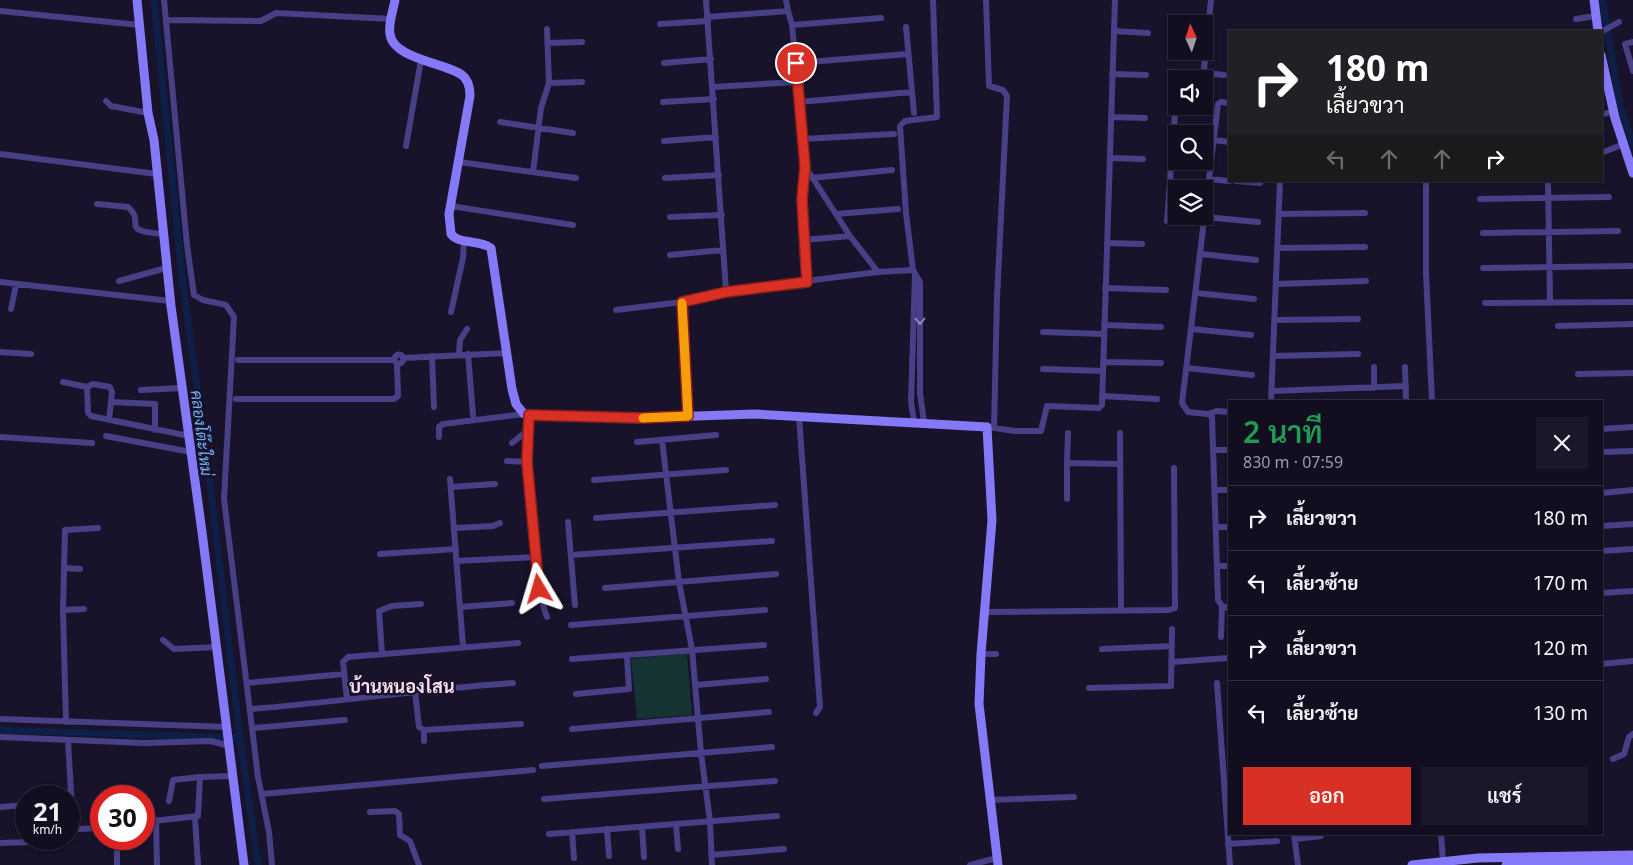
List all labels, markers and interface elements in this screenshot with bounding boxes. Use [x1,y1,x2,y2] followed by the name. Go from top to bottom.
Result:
[1168,15,1212,60] north arrow
[1168,15,1213,225] map controls
[775,42,817,84] pin
[1326,44,1429,91] text: 180 m
[782,49,810,77] icon: arrive
[1243,50,1308,115] icon: right
[1168,70,1213,115] button: sound
[1326,89,1404,119] text: เลี้ยวขวา
[1168,125,1213,170] button: search
[1322,145,1350,173] icon: left
[1375,145,1403,173] icon: ahead
[1428,145,1456,173] icon: ahead
[1481,145,1509,173] icon: right
[1168,180,1213,225] button: layers
[915,318,925,325] one-way arrow
[186,389,218,478] water label: คลองโต๊ะใหม่
[1243,411,1323,452] text: 2 นาที
[1536,417,1588,469] button: close
[1243,451,1343,473] text: 830 m · 07:59
[1243,504,1271,532] icon: right
[1286,505,1357,531] text: เลี้ยวขวา
[1533,505,1588,531] text: 180 m
[512,562,564,614] position arrow
[1243,569,1271,597] icon: left
[1286,570,1358,596] text: เลี้ยวซ้าย
[1533,570,1588,596] text: 170 m
[1243,634,1271,662] icon: right
[1286,635,1357,661] text: เลี้ยวขวา
[1533,635,1588,661] text: 120 m
[349,674,455,698] district label: บ้านหนองโสน
[1243,699,1271,727] icon: left
[1286,700,1358,726] text: เลี้ยวซ้าย
[1533,700,1588,726] text: 130 m
[1243,767,1411,825] button: ออก
[1421,767,1588,825] button: แชร์
[90,785,155,850] speed limit sign: 30
[33,794,62,828] text: 21
[33,821,62,838] text: km/h

